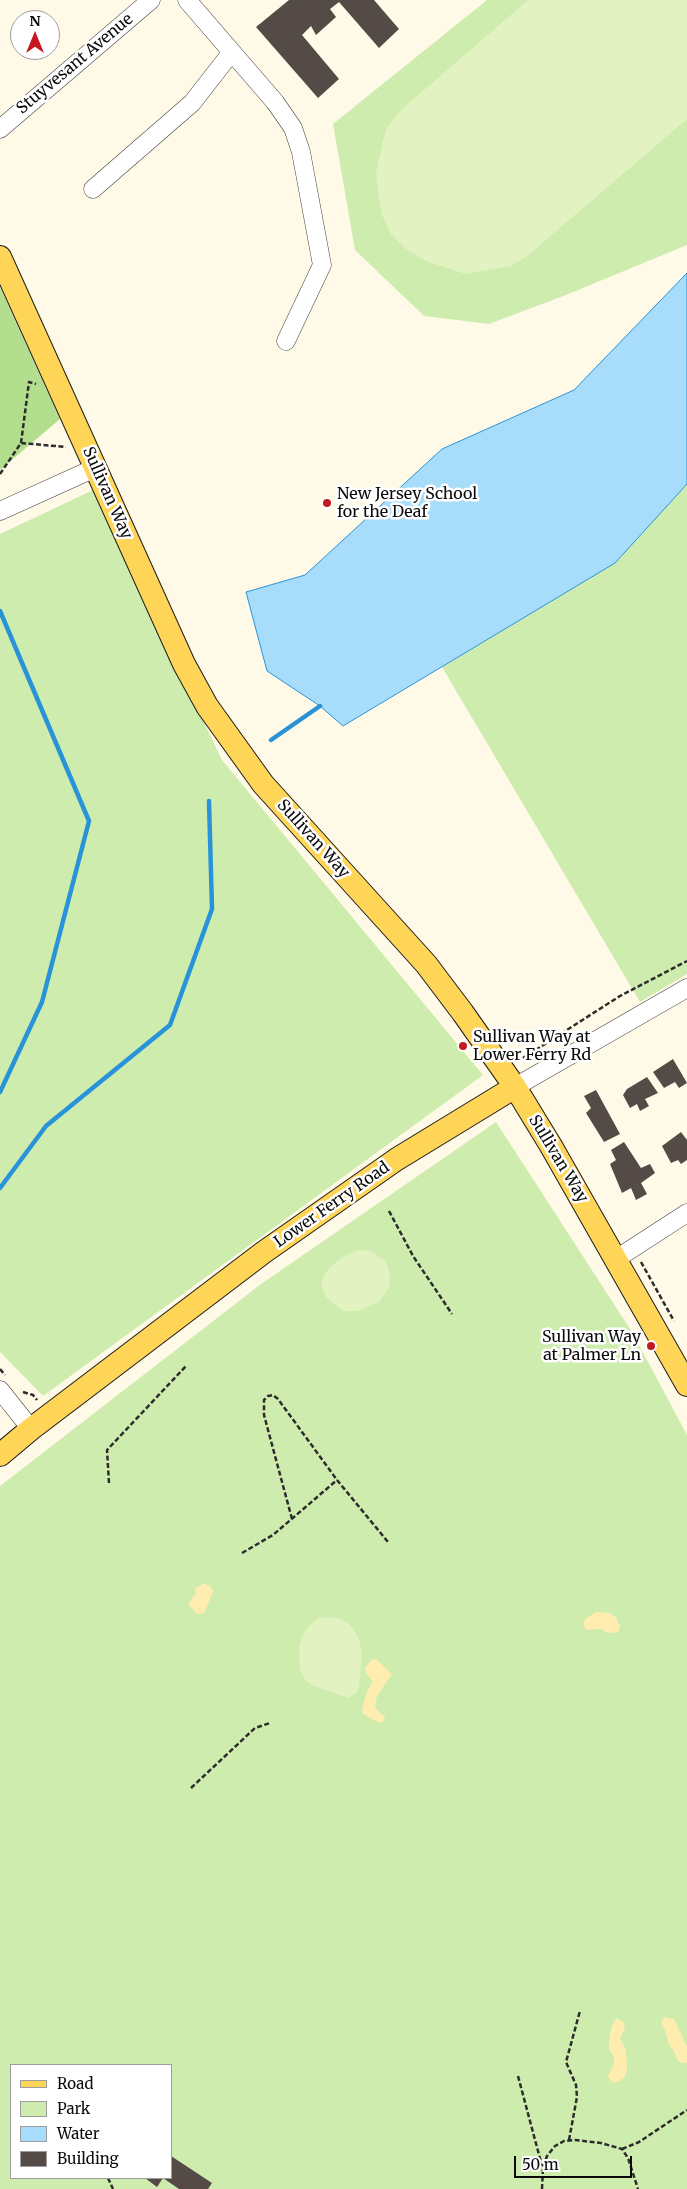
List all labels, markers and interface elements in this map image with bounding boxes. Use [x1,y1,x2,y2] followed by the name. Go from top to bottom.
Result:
[10,10,60,60] north arrow
[13,10,137,118] street label: Stuyvesant Avenue
[29,12,41,30] text: N
[78,444,136,542] street label: Sullivan Way
[337,484,477,522] place label: New Jersey School for the Deaf
[321,497,333,509] marker: New Jersey School for the Deaf
[273,796,353,882] street label: Sullivan Way
[473,1027,591,1065] place label: Sullivan Way at Lower Ferry Rd
[457,1040,469,1052] marker: Sullivan Way at Lower Ferry Rd
[524,1112,592,1206] street label: Sullivan Way
[271,1158,393,1252] street label: Lower Ferry Road
[542,1327,641,1365] place label: Sullivan Way at Palmer Ln
[645,1340,657,1352] marker: Sullivan Way at Palmer Ln
[10,2064,172,2179] legend
[57,2074,93,2093] text: Road
[57,2099,90,2118] text: Park
[57,2124,99,2143] text: Water
[517,2146,634,2178] scale bar
[57,2149,119,2168] text: Building
[522,2155,559,2174] text: 50 m

